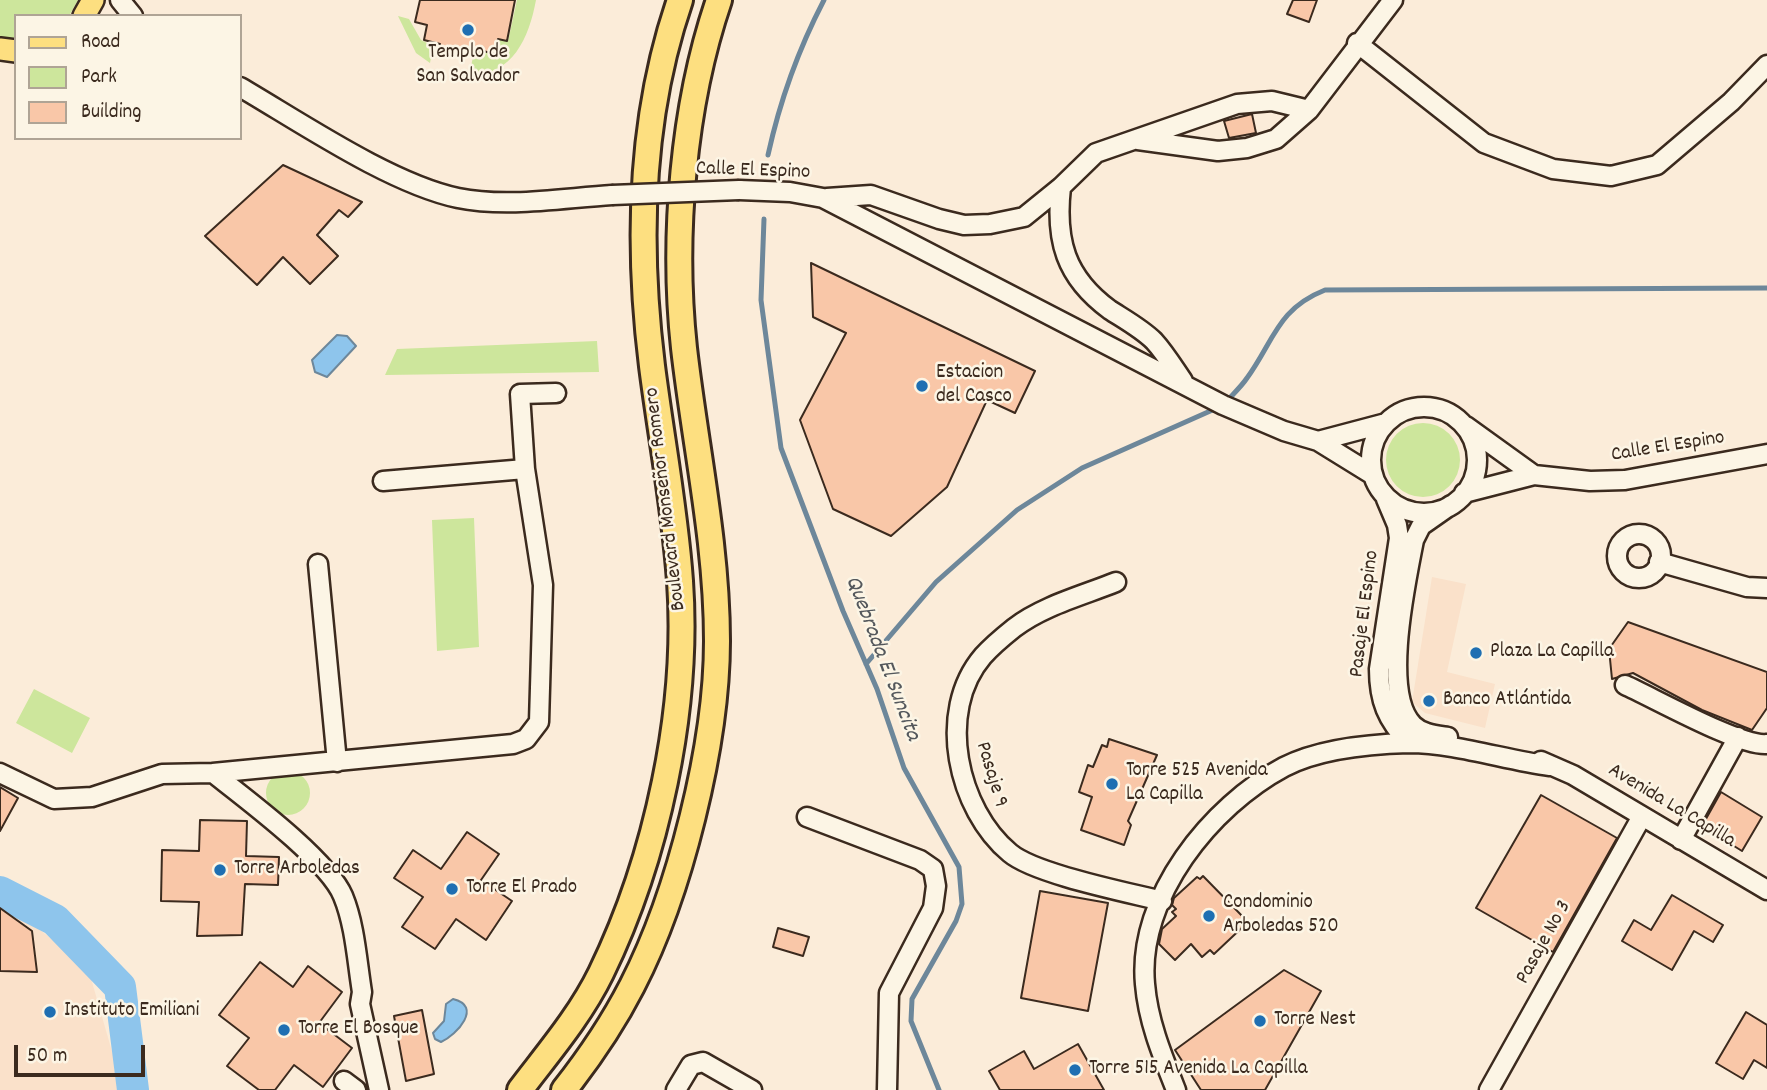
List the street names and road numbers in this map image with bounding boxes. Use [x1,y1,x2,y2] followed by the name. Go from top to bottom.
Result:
[695,157,811,187] street label: Calle El Espino
[641,386,693,612] street label: Boulevard Monseñor Romero
[1609,427,1727,469] street label: Calle El Espino
[1346,549,1386,679] street label: Pasaje El Espino
[968,739,1012,811] street label: Pasaje 9
[1603,759,1739,855] street label: Avenida La Capilla
[1512,897,1578,989] street label: Pasaje No 3

